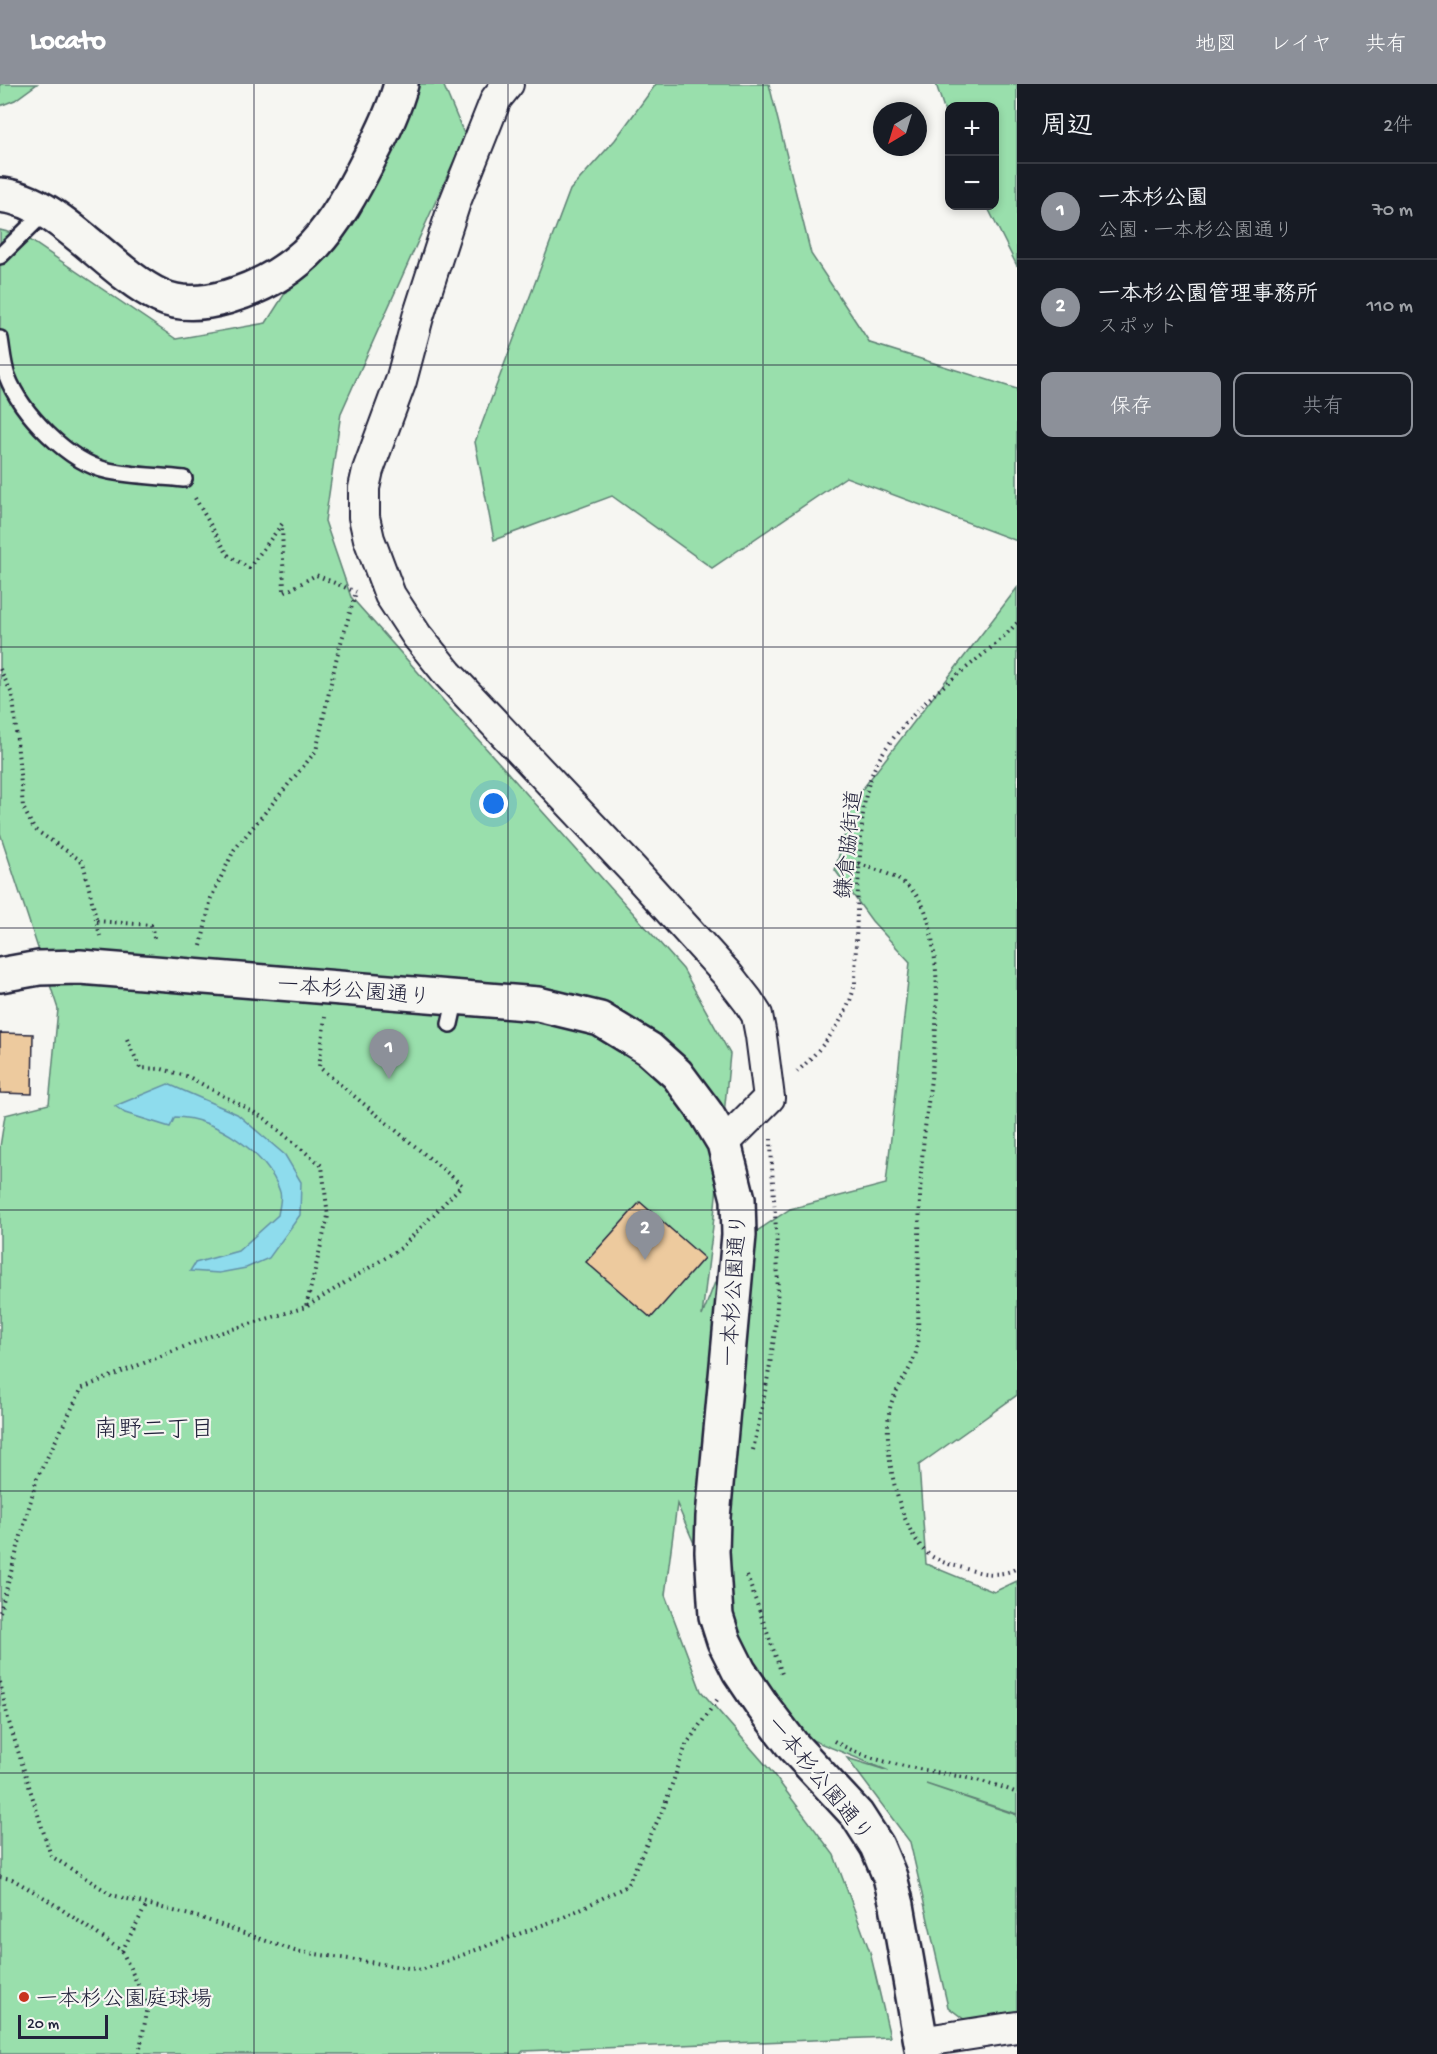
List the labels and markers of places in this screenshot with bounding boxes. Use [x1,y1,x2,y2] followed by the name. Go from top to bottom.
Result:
[370,1030,408,1079] pin: 1
[626,1210,664,1260] pin: 2
[36,1986,212,2014] place label: 一本杉公園庭球場
[17,1990,31,2004] marker: 一本杉公園庭球場

